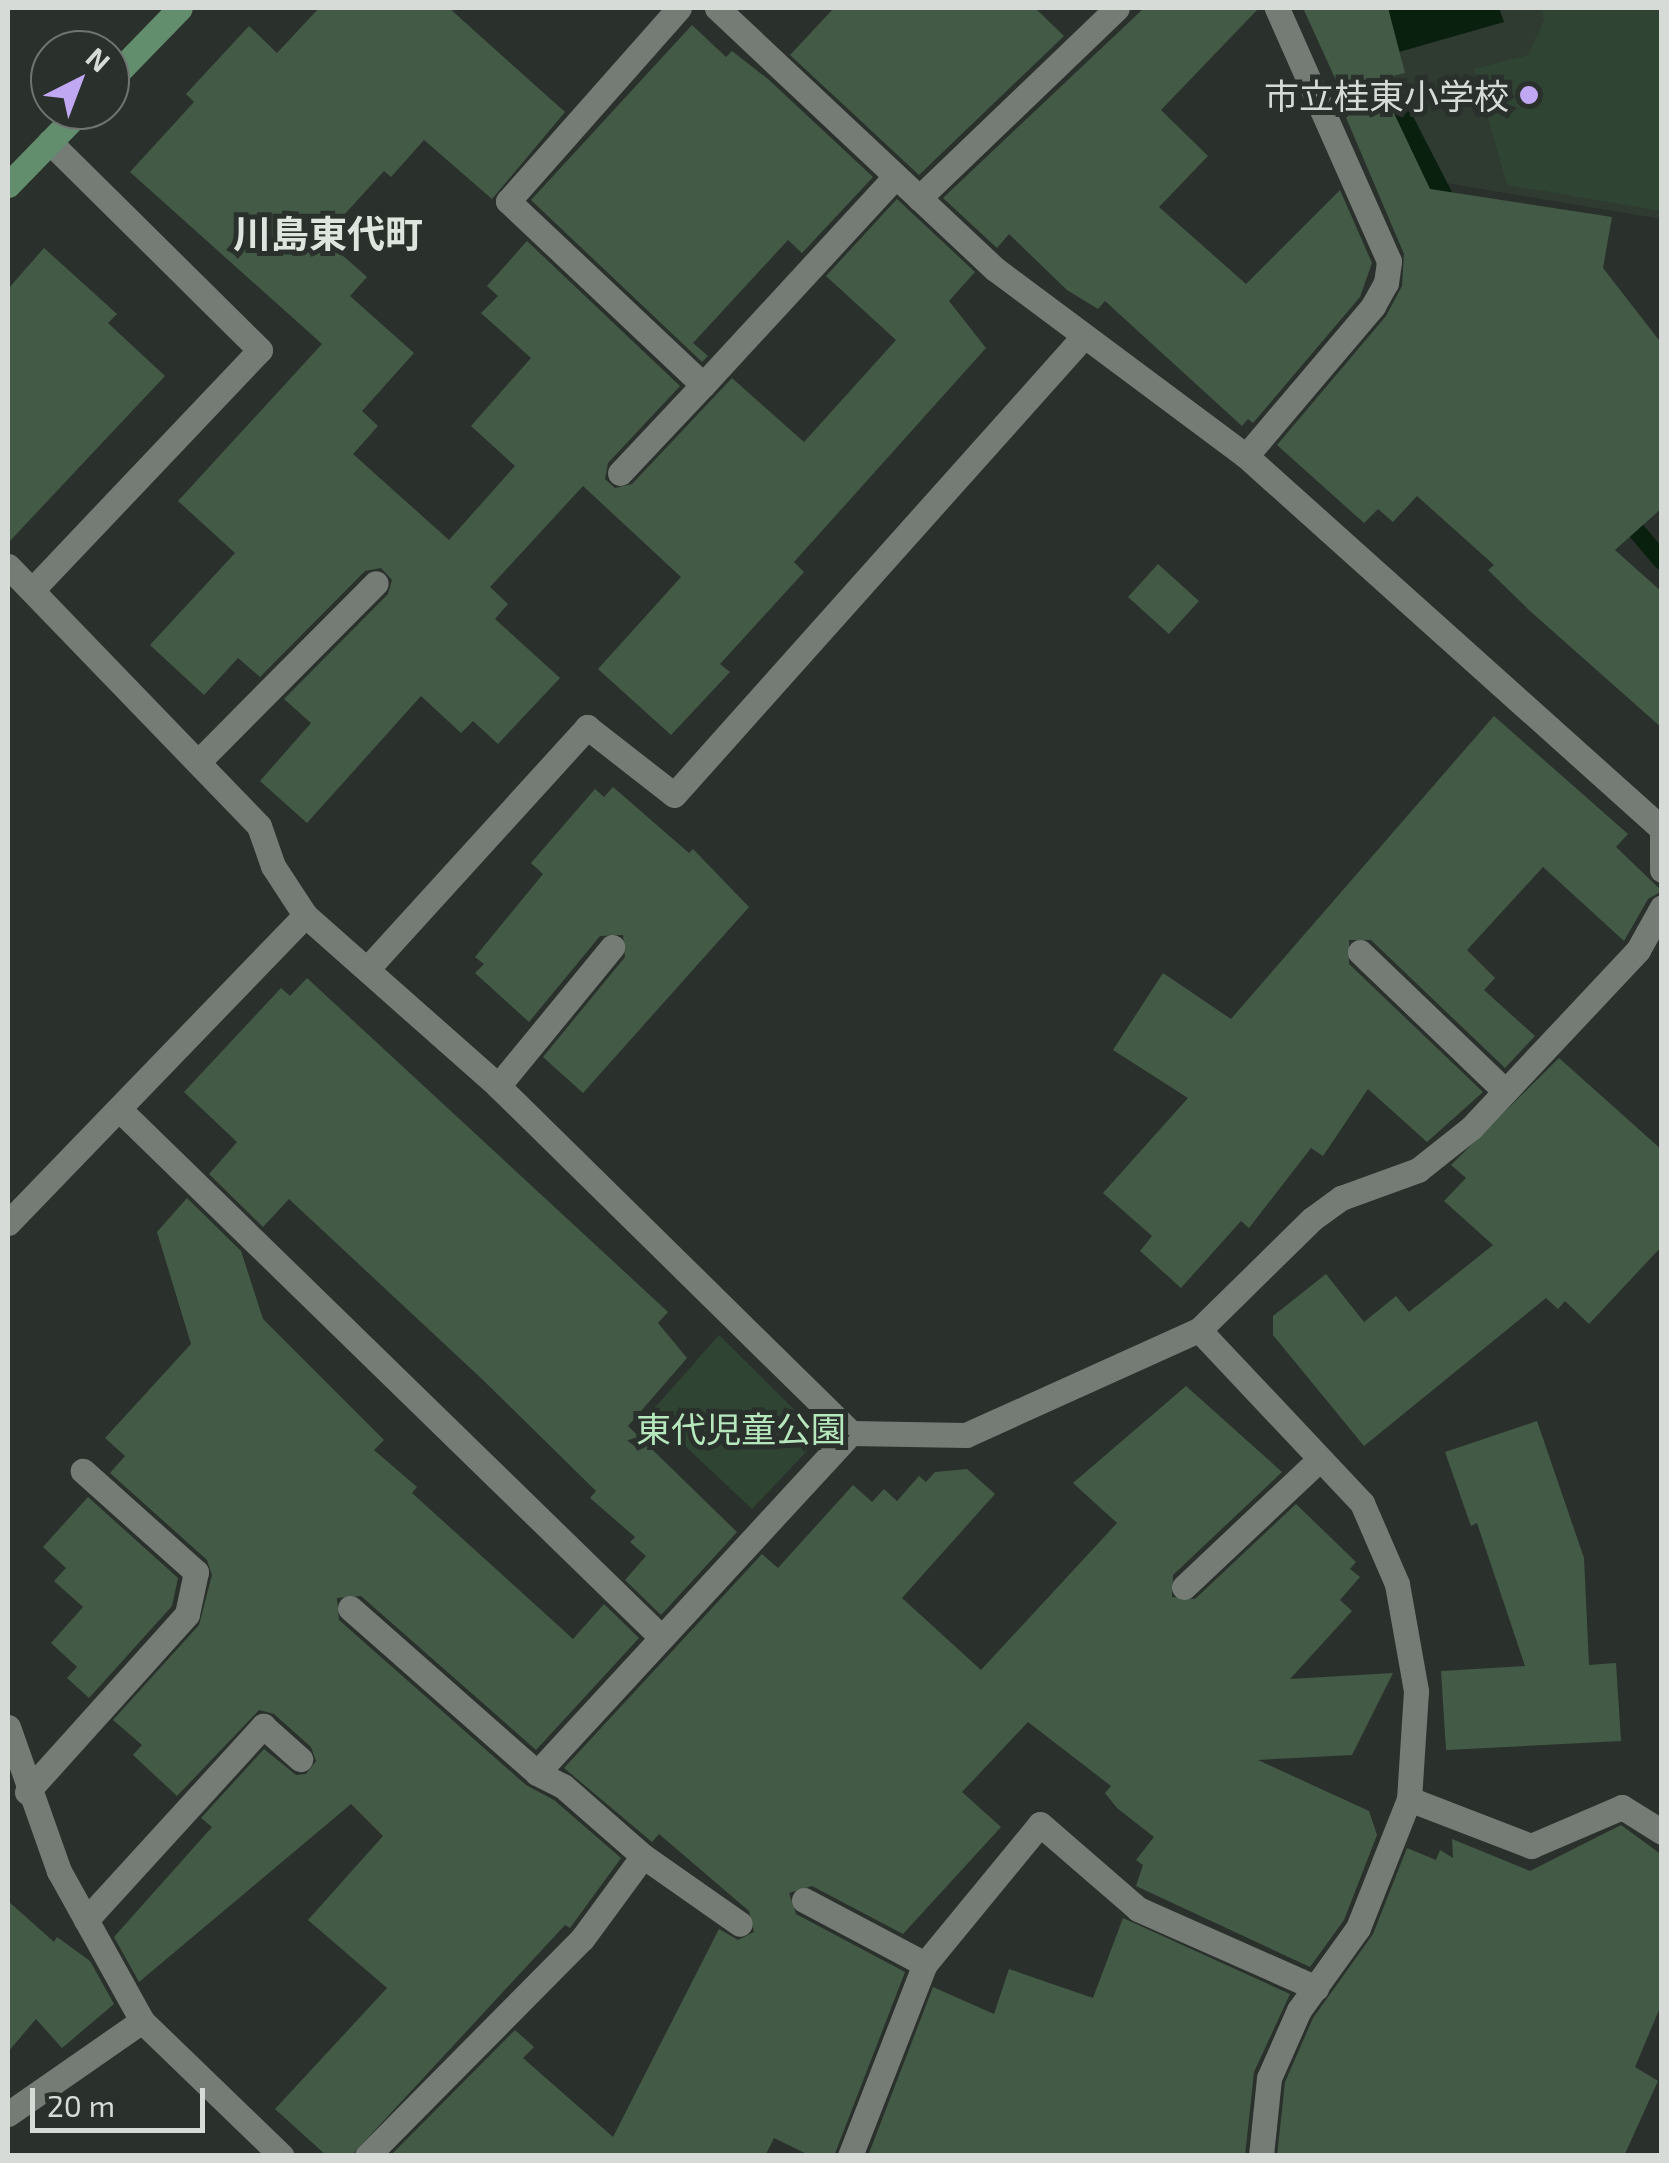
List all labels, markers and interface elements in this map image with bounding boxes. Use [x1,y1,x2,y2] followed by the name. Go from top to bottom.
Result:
[30,30,130,130] north arrow
[80,40,118,79] text: N
[1264,74,1509,116] place label: 市立桂東小学校
[1518,84,1540,106] marker: 市立桂東小学校
[233,211,423,257] district label: 川島東代町
[636,1407,846,1449] park label: 東代児童公園
[35,2068,210,2130] scale bar
[47,2087,115,2123] text: 20 m

